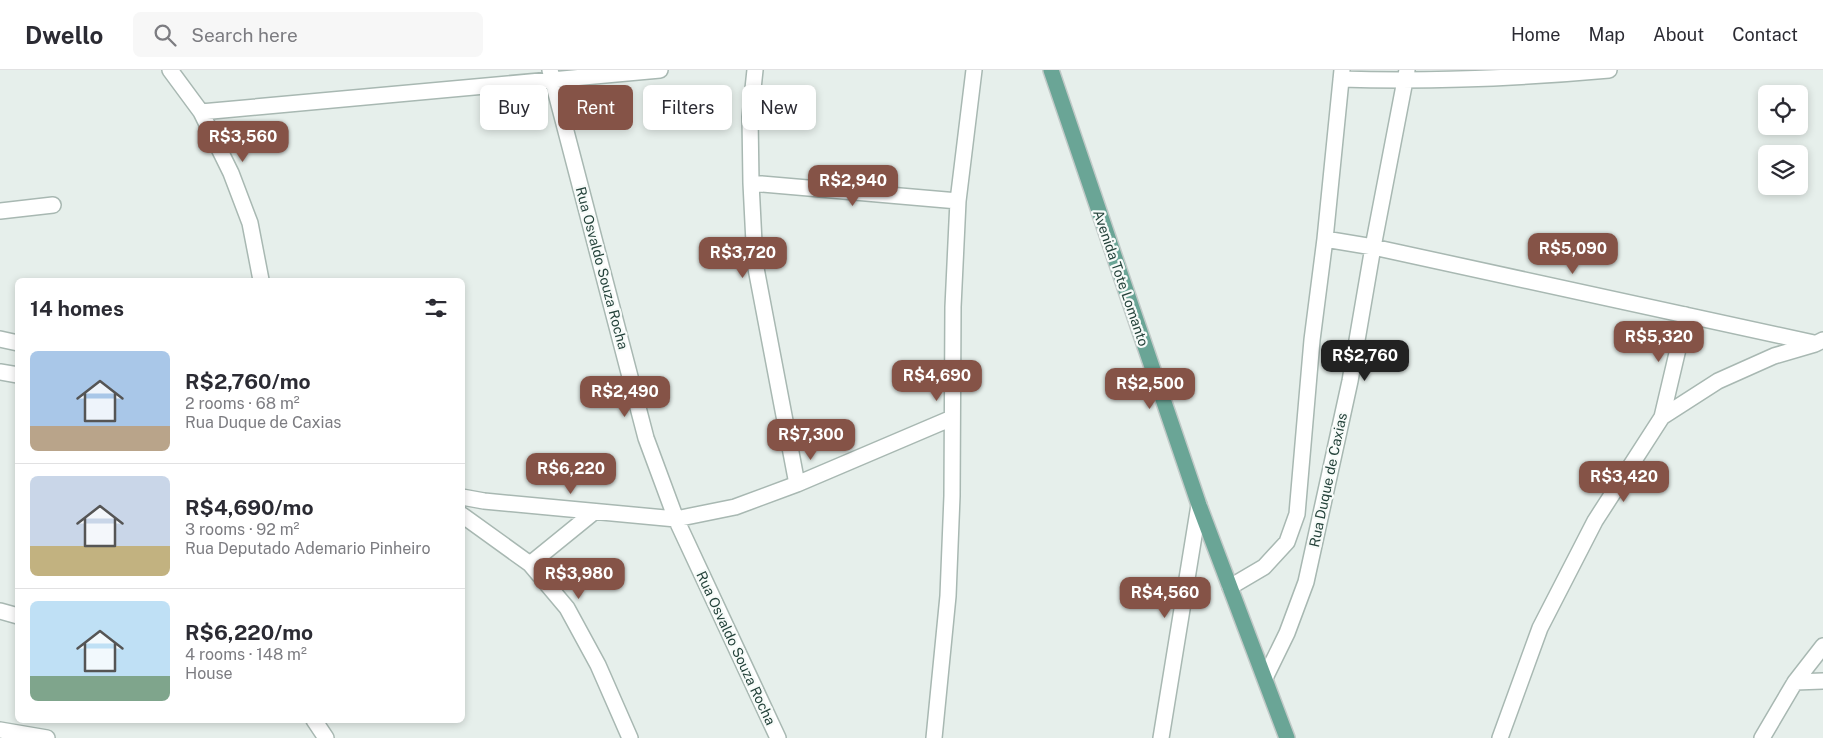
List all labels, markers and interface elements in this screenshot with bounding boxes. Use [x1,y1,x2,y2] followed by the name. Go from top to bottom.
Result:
[133,12,483,57] search box
[25,21,103,49] text: Dwello
[151,21,179,49] icon: search
[191,24,298,46] text: Search here
[1511,24,1561,45] text: Home
[1589,24,1625,45] text: Map
[1653,24,1704,45] text: About
[1732,24,1798,45] text: Contact
[480,85,548,130] chip: Buy
[558,85,633,130] chip: Rent
[643,85,732,130] chip: Filters
[742,85,816,130] chip: New
[1758,85,1808,195] map controls
[1758,85,1808,135] button: locate
[197,121,289,163] pin: R$3,560
[209,127,277,146] text: R$3,560
[1758,145,1808,195] button: layers
[807,164,899,207] pin: R$2,940
[819,171,887,190] text: R$2,940
[573,185,631,351] street label: Rua Osvaldo Souza Rocha
[1090,208,1152,348] street label: Avenida Tote Lomanto
[1527,232,1619,275] pin: R$5,090
[697,236,789,279] pin: R$3,720
[1539,239,1607,258] text: R$5,090
[710,243,776,262] text: R$3,720
[422,294,450,322] icon: filters
[30,296,124,321] text: 14 homes
[1613,320,1705,363] pin: R$5,320
[1625,327,1693,346] text: R$5,320
[1319,340,1411,382] pin: R$2,760
[1332,346,1398,365] text: R$2,760
[891,360,983,402] pin: R$4,690
[903,366,971,385] text: R$4,690
[1104,368,1196,410] pin: R$2,500
[185,369,311,394] text: R$2,760/mo
[70,371,130,431] icon: home
[1116,374,1184,393] text: R$2,500
[579,376,671,418] pin: R$2,490
[591,382,659,401] text: R$2,490
[185,394,300,413] text: 2 rooms · 68 m²
[1306,411,1350,549] street label: Rua Duque de Caxias
[185,413,341,432] text: Rua Duque de Caxias
[765,418,857,461] pin: R$7,300
[778,425,844,444] text: R$7,300
[525,452,617,495] pin: R$6,220
[537,459,605,478] text: R$6,220
[1578,460,1670,503] pin: R$3,420
[1590,467,1658,486] text: R$3,420
[185,495,314,520] text: R$4,690/mo
[70,496,130,556] icon: home
[185,520,299,539] text: 3 rooms · 92 m²
[185,539,431,558] text: Rua Deputado Ademario Pinheiro
[533,558,625,600] pin: R$3,980
[545,564,613,583] text: R$3,980
[693,569,779,727] street label: Rua Osvaldo Souza Rocha
[1119,576,1211,619] pin: R$4,560
[1131,583,1199,602] text: R$4,560
[185,620,313,645] text: R$6,220/mo
[70,621,130,681] icon: home
[185,645,307,664] text: 4 rooms · 148 m²
[185,664,233,683] text: House

